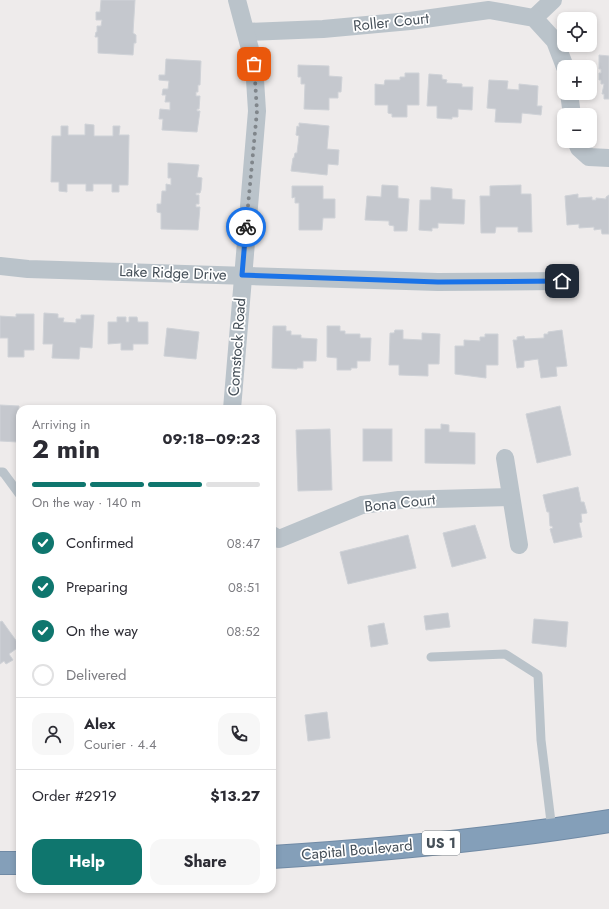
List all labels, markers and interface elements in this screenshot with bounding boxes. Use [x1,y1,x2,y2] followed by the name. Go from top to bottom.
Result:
[352,7,430,37] street label: Roller Court
[557,12,597,148] map controls
[557,12,597,52] button: locate
[237,47,271,81] pin
[243,53,265,75] icon: bag
[557,60,597,100] button: +
[557,108,597,148] button: −
[226,207,266,247] courier
[235,216,257,238] icon: bike
[119,260,227,286] street label: Lake Ridge Drive
[545,264,579,298] pin
[551,270,573,292] icon: home
[223,297,251,397] street label: Comstock Road
[32,415,90,434] text: Arriving in
[162,428,260,450] text: 09:18–09:23
[32,430,100,468] text: 2 min
[363,488,437,518] street label: Bona Court
[32,493,141,512] text: On the way · 140 m
[32,532,54,554] icon: check
[66,532,134,554] text: Confirmed
[227,534,260,553] text: 08:47
[32,576,54,598] icon: check
[66,576,128,598] text: Preparing
[228,578,260,597] text: 08:51
[32,620,54,642] icon: check
[66,620,138,642] text: On the way
[226,622,260,641] text: 08:52
[66,664,127,686] text: Delivered
[32,713,74,755] button: person
[84,713,115,735] text: Alex
[218,713,260,755] button: phone
[84,735,157,754] text: Courier · 4.4
[32,785,117,807] text: Order #2919
[210,785,260,807] text: $13.27
[422,831,460,855] road number: US 1
[300,834,414,866] street label: Capital Boulevard
[32,839,142,885] button: Help
[150,839,260,885] button: Share

